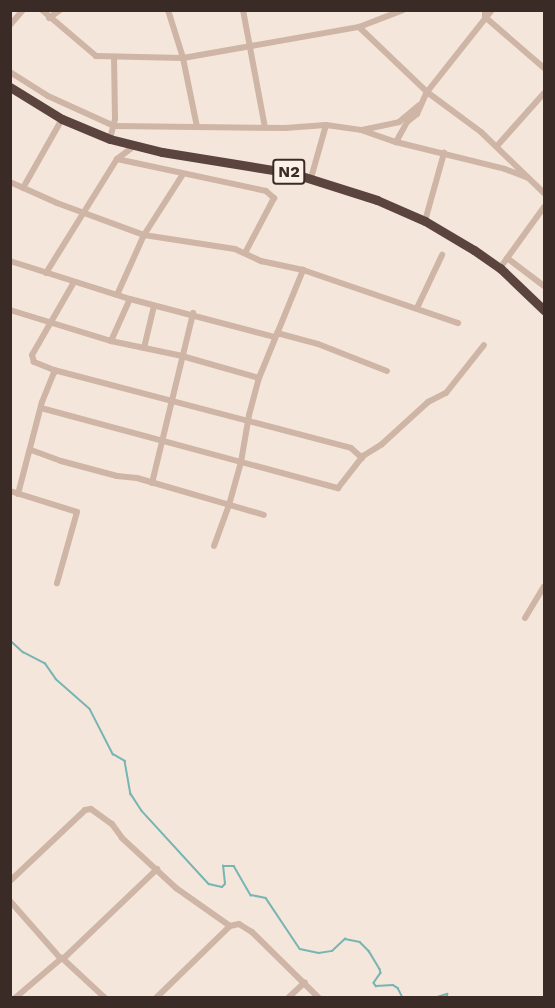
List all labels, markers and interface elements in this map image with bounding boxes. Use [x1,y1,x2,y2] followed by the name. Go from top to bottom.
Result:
[271,159,307,185] road number: N2

